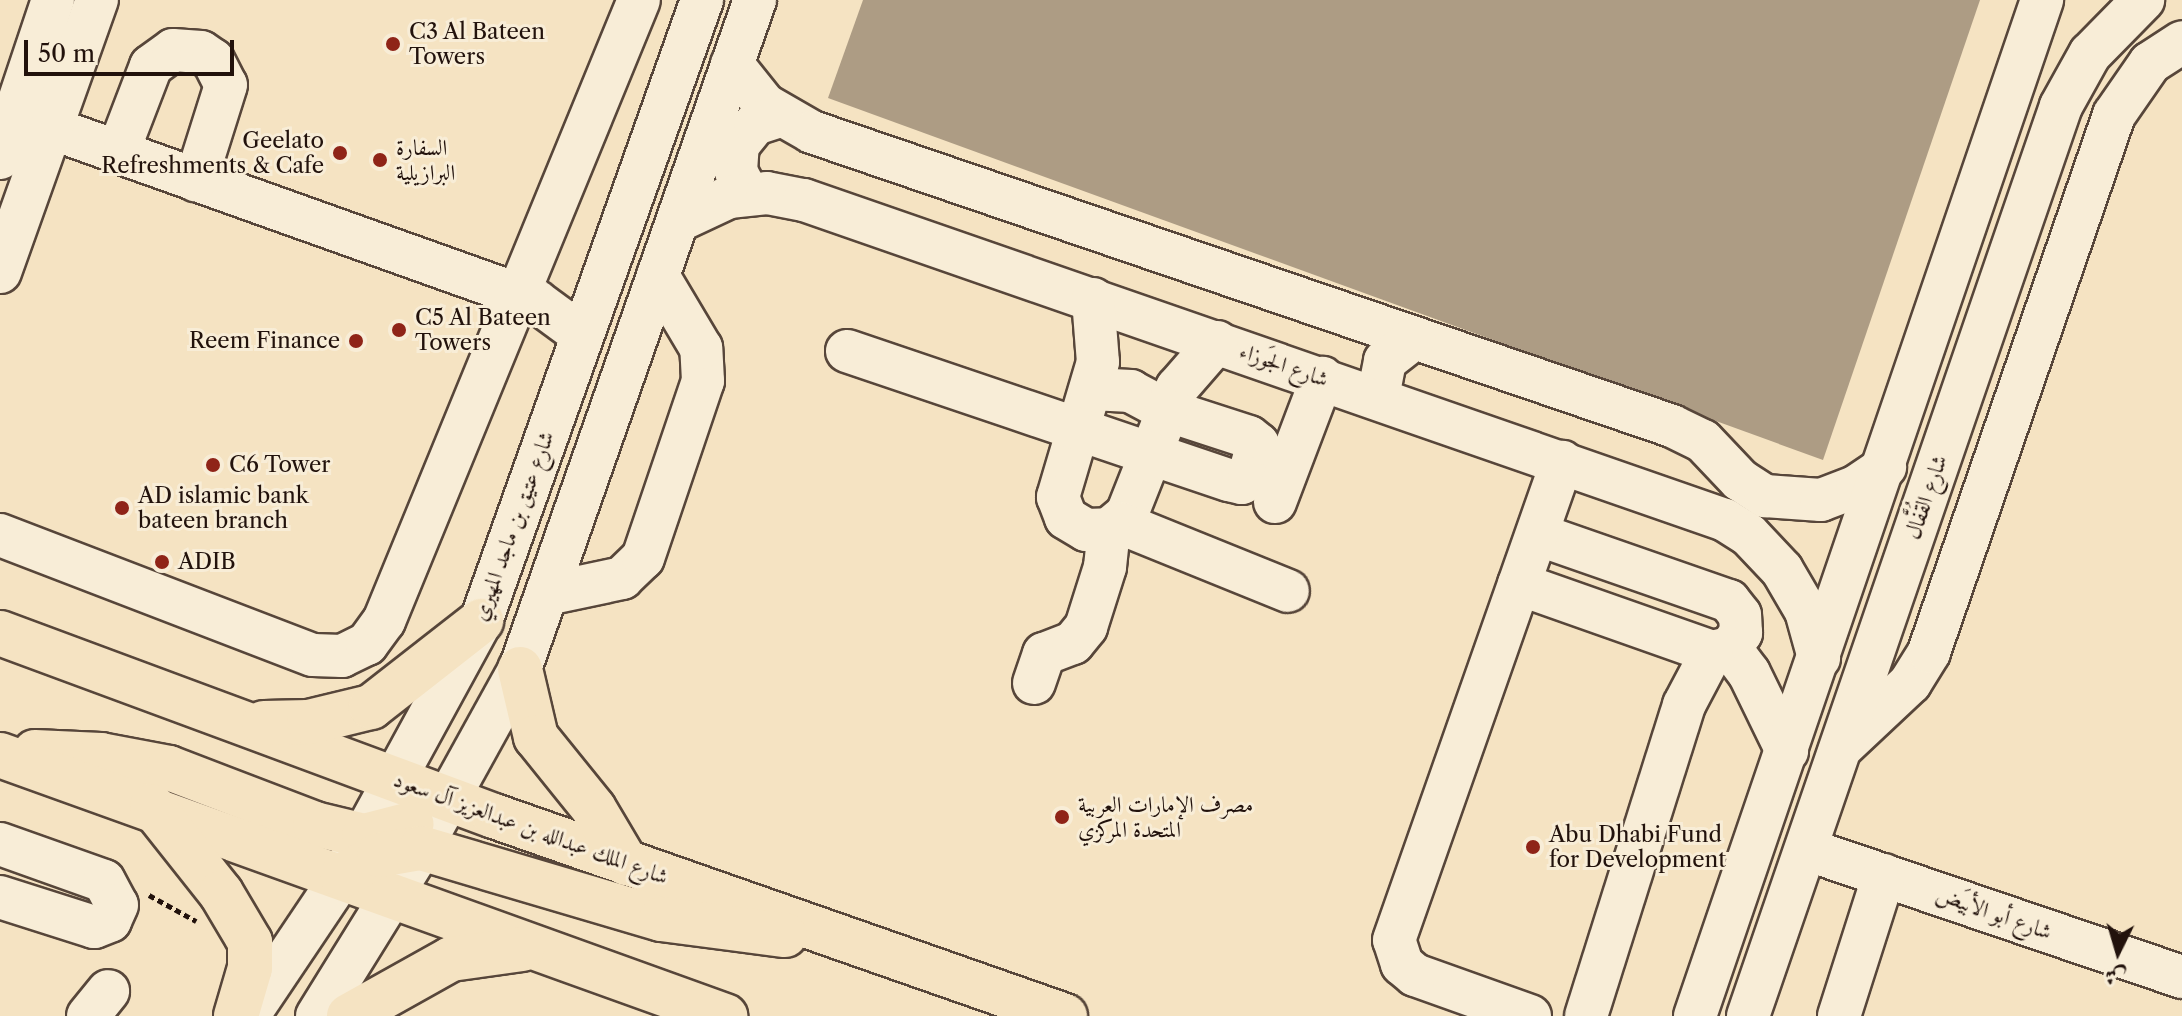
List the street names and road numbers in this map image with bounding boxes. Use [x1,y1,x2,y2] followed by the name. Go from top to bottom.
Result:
[1236,338,1332,392] street label: شارع الجَوزاء
[466,428,560,624] street label: شارع عتيق بن ماجد المهيري
[1899,451,1953,543] street label: شارع القُفَّال
[390,766,672,890] street label: شارع الملك عبدالله بن عبدالعزيز آل سعود
[1933,881,2055,945] street label: شارع أبو الأبيَض

